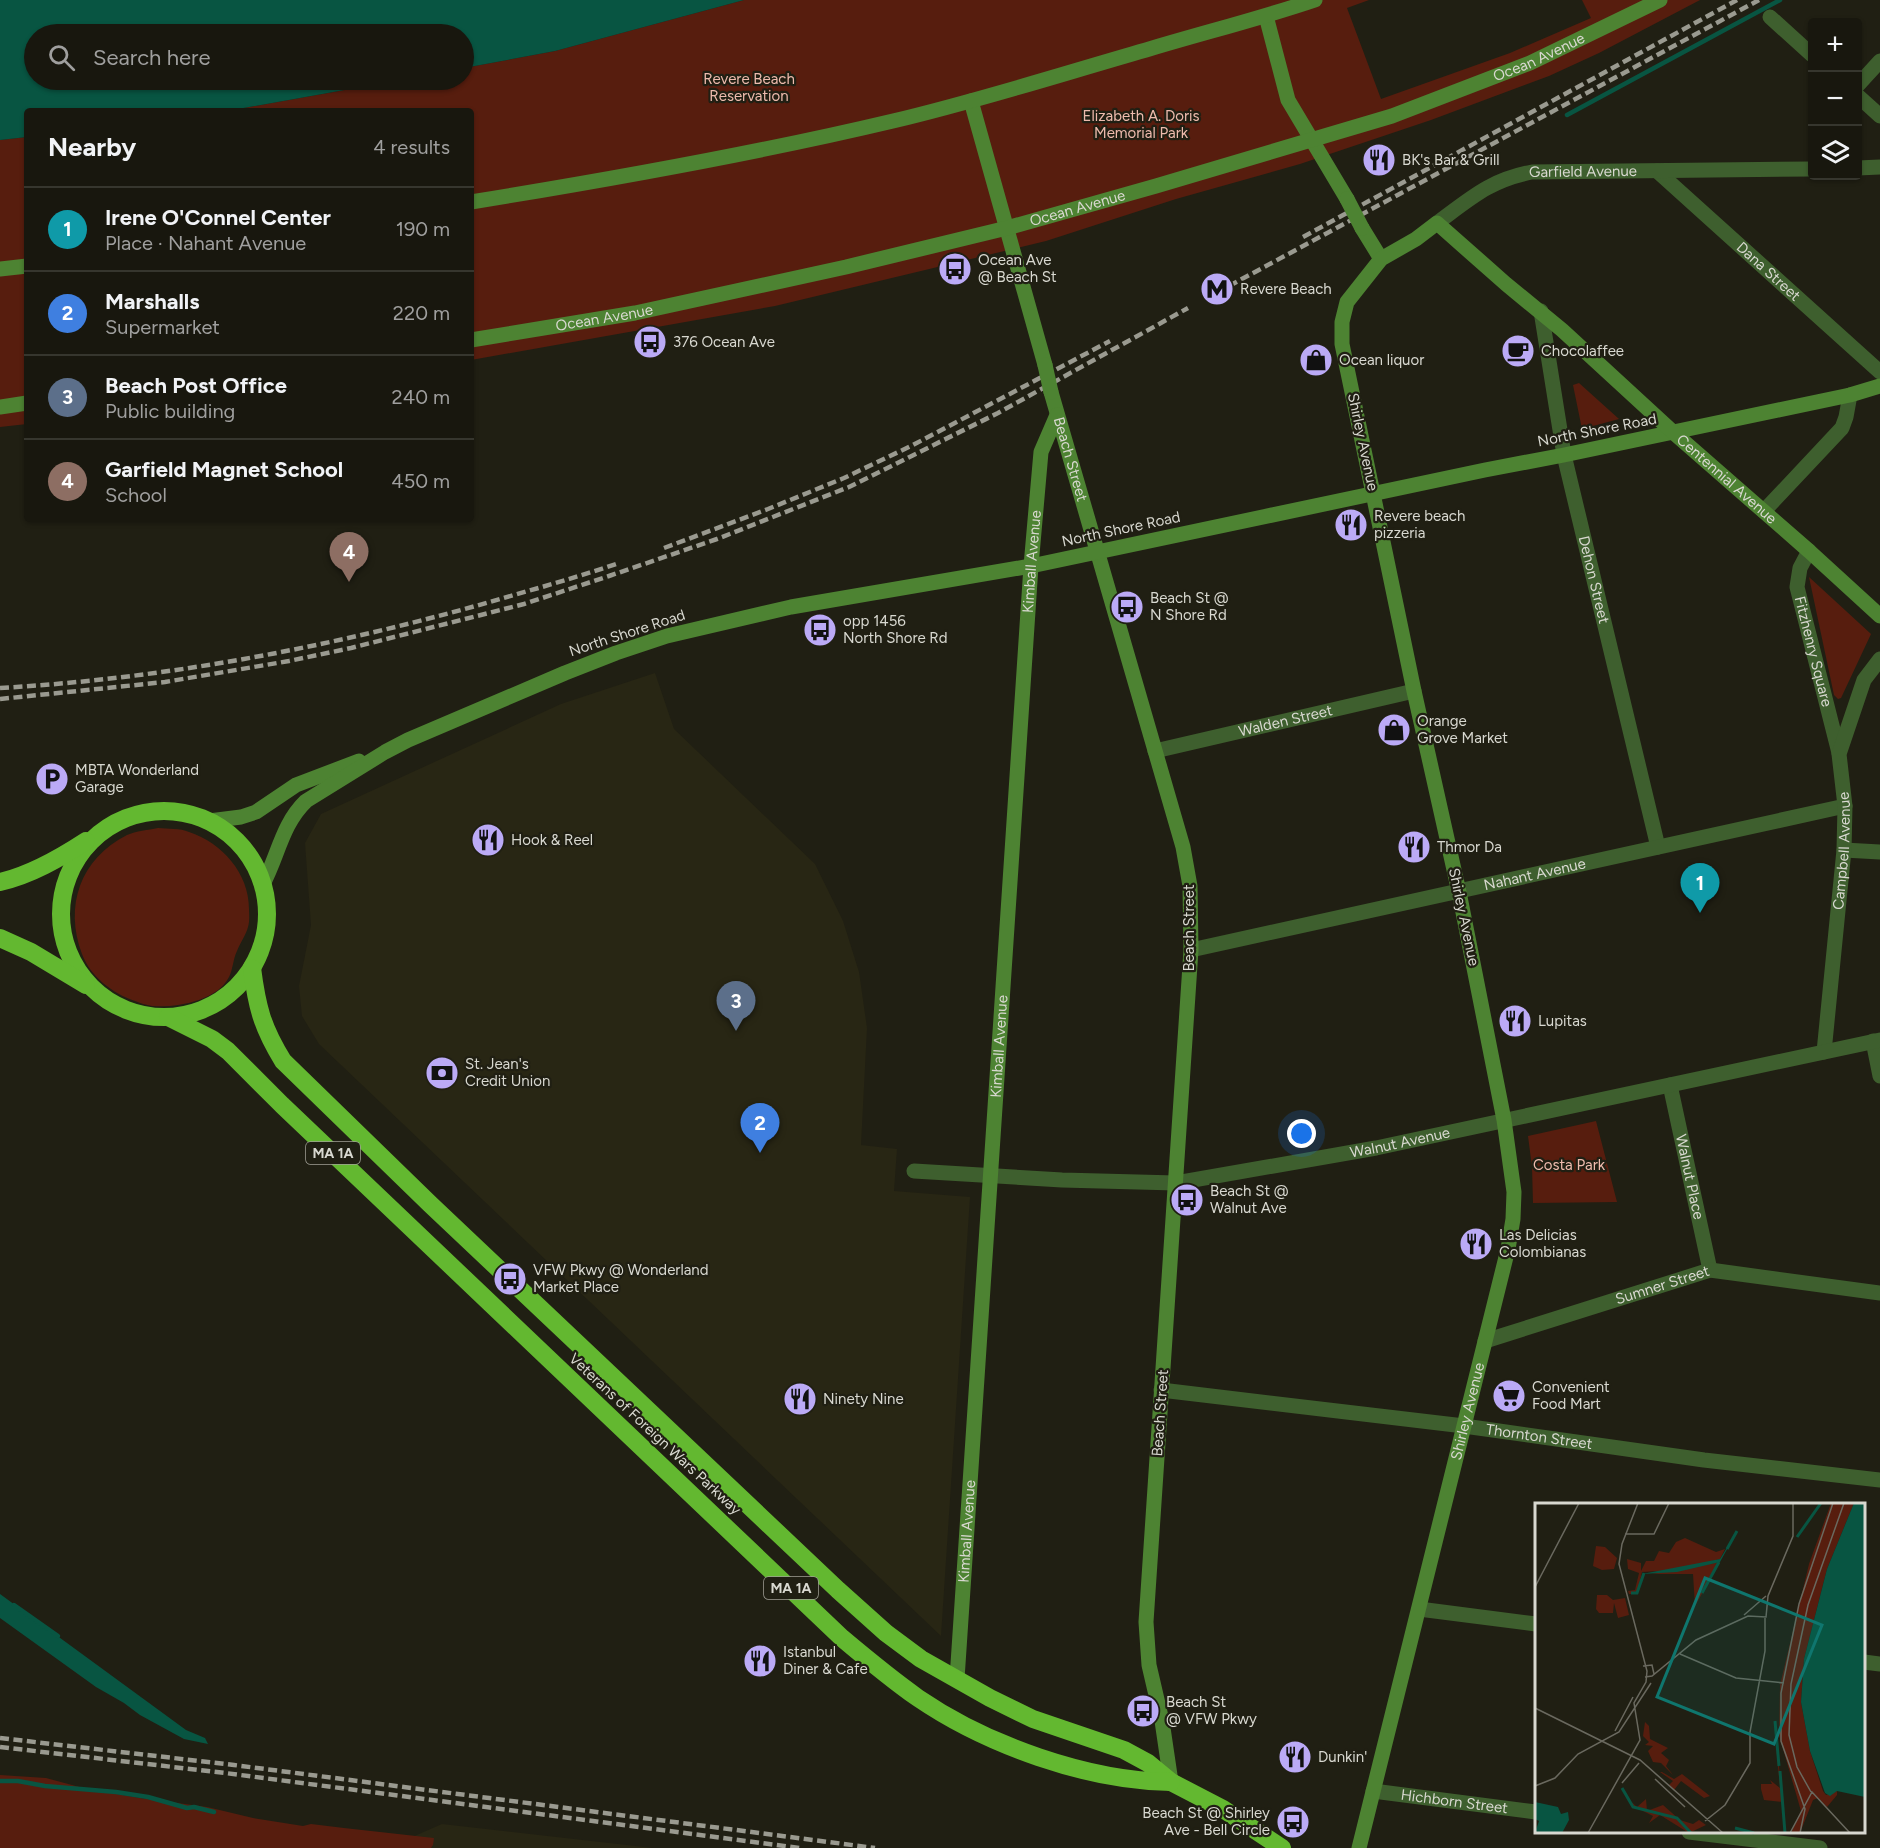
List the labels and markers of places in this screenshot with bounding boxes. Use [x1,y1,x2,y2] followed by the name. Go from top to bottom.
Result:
[1361,142,1397,178] restaurant icon: BK's Bar & Grill
[1402,151,1500,169] place label: BK's Bar & Grill
[937,251,973,287] bus stop icon: Ocean Ave @ Beach St
[978,251,1057,286] place label: Ocean Ave @ Beach St
[1199,271,1235,307] metro station icon: Revere Beach
[1240,280,1332,298] place label: Revere Beach
[632,324,668,360] bus stop icon: 376 Ocean Ave
[673,333,775,351] place label: 376 Ocean Ave
[1500,333,1536,369] cafe icon: Chocolaffee
[1298,342,1334,378] shop icon: Ocean liquor
[1541,342,1624,360] place label: Chocolaffee
[1339,351,1424,369] place label: Ocean liquor
[1333,507,1369,543] restaurant icon: Revere beach pizzeria
[1374,507,1465,542] place label: Revere beach pizzeria
[330,532,368,582] pin: 4
[1109,589,1145,625] bus stop icon: Beach St @ N Shore Rd
[1150,589,1229,624] place label: Beach St @ N Shore Rd
[802,612,838,648] bus stop icon: opp 1456 North Shore Rd
[843,612,948,647] place label: opp 1456 North Shore Rd
[1376,712,1412,748] shop icon: Orange Grove Market
[1417,712,1508,747] place label: Orange Grove Market
[34,761,70,797] parking icon: MBTA Wonderland Garage
[75,761,199,796] place label: MBTA Wonderland Garage
[470,822,506,858] restaurant icon: Hook & Reel
[1396,829,1432,865] restaurant icon: Thmor Da
[511,831,593,849] place label: Hook & Reel
[1437,838,1502,856] place label: Thmor Da
[1680,864,1720,913] pin: 1
[716,982,756,1031] pin: 3
[1497,1003,1533,1039] restaurant icon: Lupitas
[1538,1012,1587,1030] place label: Lupitas
[424,1055,460,1091] bank icon: St. Jean's Credit Union
[465,1055,550,1090] place label: St. Jean's Credit Union
[740,1104,780,1153] pin: 2
[1169,1182,1205,1218] bus stop icon: Beach St @ Walnut Ave
[1210,1182,1289,1217] place label: Beach St @ Walnut Ave
[1458,1226,1494,1262] restaurant icon: Las Delicias Colombianas
[1499,1226,1586,1261] place label: Las Delicias Colombianas
[492,1261,528,1297] bus stop icon: VFW Pkwy @ Wonderland Market Place
[533,1261,709,1296] place label: VFW Pkwy @ Wonderland Market Place
[1491,1378,1527,1414] supermarket icon: Convenient Food Mart
[1532,1378,1610,1413] place label: Convenient Food Mart
[782,1381,818,1417] restaurant icon: Ninety Nine
[823,1390,904,1408] place label: Ninety Nine
[742,1643,778,1679] restaurant icon: Istanbul Diner & Cafe
[783,1643,868,1678] place label: Istanbul Diner & Cafe
[1125,1693,1161,1729] bus stop icon: Beach St @ VFW Pkwy
[1166,1693,1257,1728] place label: Beach St @ VFW Pkwy
[1277,1739,1313,1775] restaurant icon: Dunkin'
[1318,1748,1367,1766] place label: Dunkin'
[1142,1804,1270,1839] place label: Beach St @ Shirley Ave - Bell Circle
[1275,1804,1311,1840] bus stop icon: Beach St @ Shirley Ave - Bell Circle

